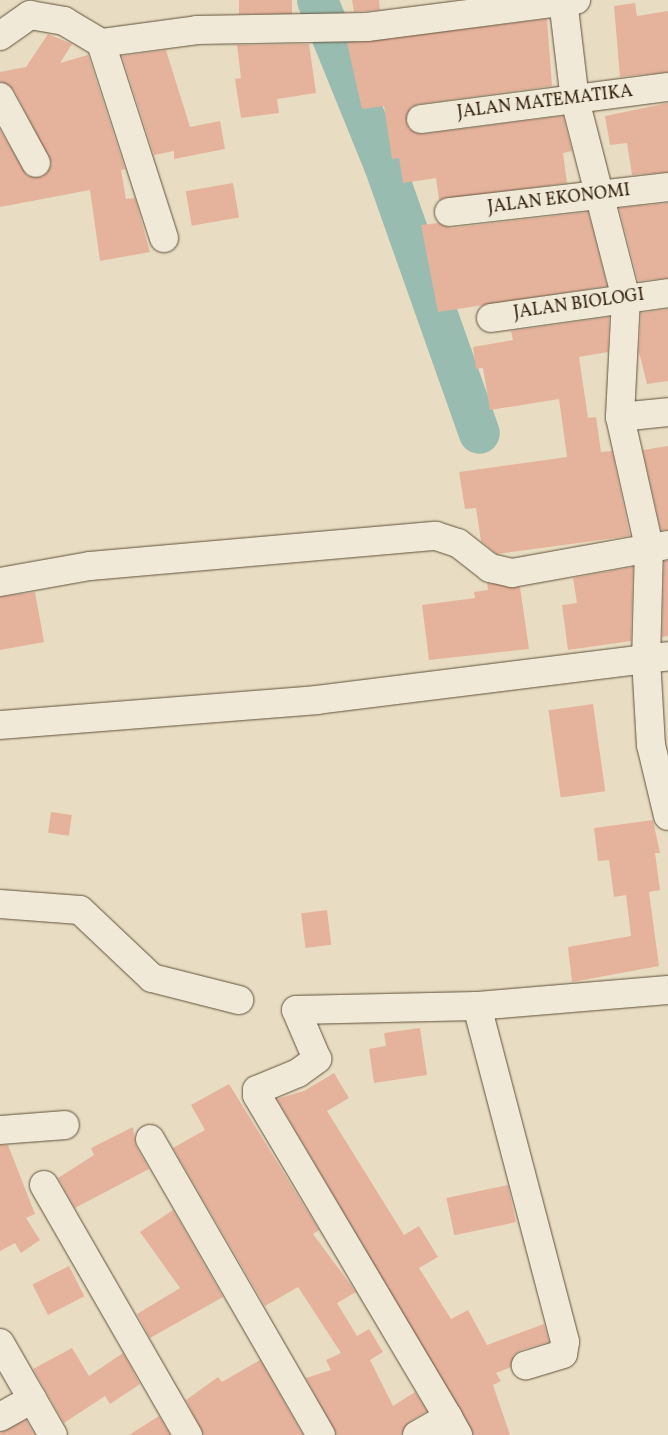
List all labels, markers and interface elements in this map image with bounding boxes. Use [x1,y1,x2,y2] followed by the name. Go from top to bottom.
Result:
[456,82,634,124] street label: JALAN MATEMATIKA
[486,181,632,219] street label: JALAN EKONOMI
[512,285,646,325] street label: JALAN BIOLOGI

